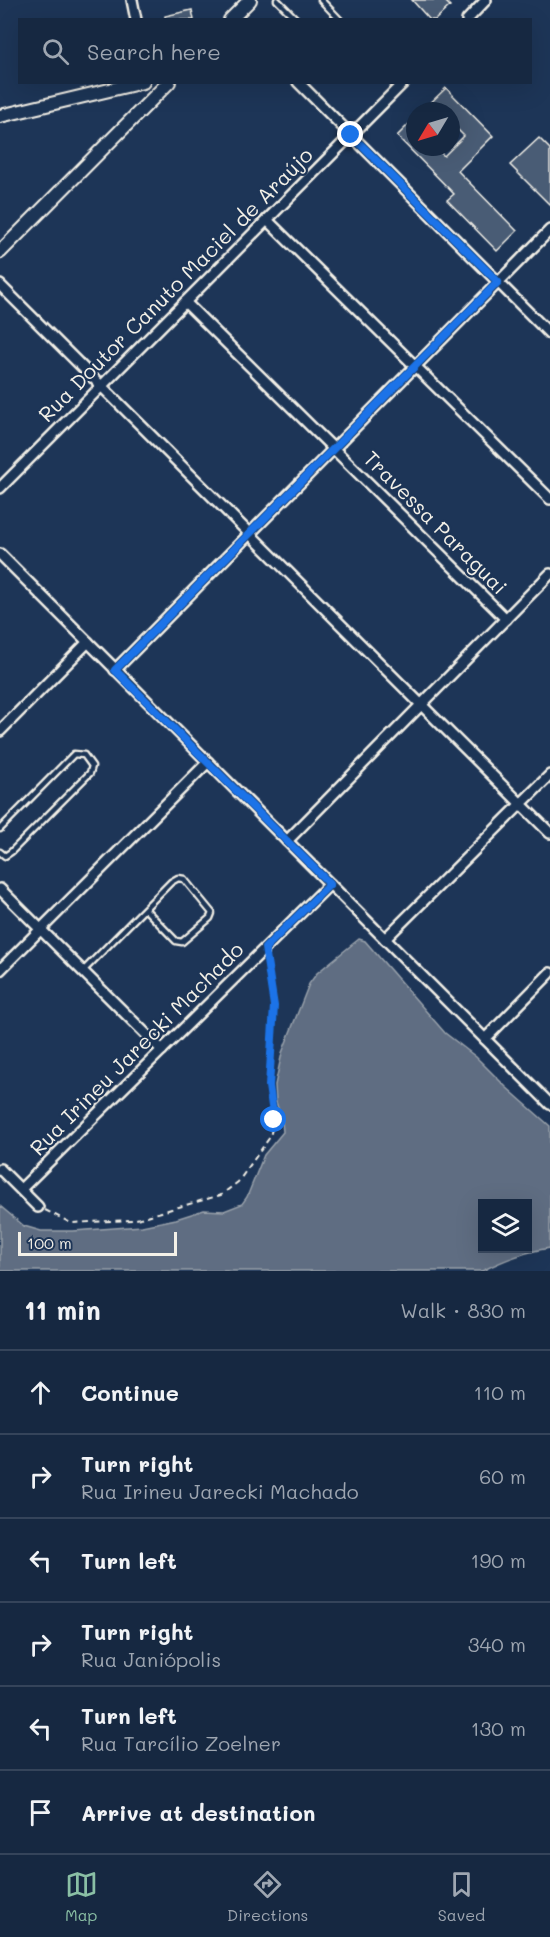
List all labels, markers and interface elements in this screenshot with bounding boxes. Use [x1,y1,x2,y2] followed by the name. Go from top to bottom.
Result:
[18,18,532,84] search box
[39,35,72,68] icon: search
[87,37,221,66] text: Search here
[406,102,460,156] north arrow
[337,121,363,147] route end
[32,141,318,427] street label: Rua Doutor Canuto Maciel de Araújo
[359,444,514,599] street label: Travessa Paraguai
[23,935,249,1161] street label: Rua Irineu Jarecki Machado
[260,1106,286,1132] route start
[478,1199,532,1253] map controls
[478,1199,532,1253] button: layers
[18,1229,177,1256] scale bar
[27,1232,72,1253] text: 100 m
[24,1293,101,1327] text: 11 min
[400,1297,526,1323] text: Walk · 830 m
[24,1376,57,1409] icon: ahead
[81,1378,179,1407] text: Continue
[473,1379,526,1405] text: 110 m
[81,1449,193,1478] text: Turn right
[24,1460,57,1493] icon: right
[479,1463,526,1489] text: 60 m
[81,1478,359,1504] text: Rua Irineu Jarecki Machado
[24,1544,57,1577] icon: left
[81,1546,177,1575] text: Turn left
[471,1547,526,1573] text: 190 m
[81,1617,193,1646] text: Turn right
[24,1628,57,1661] icon: right
[468,1631,526,1657] text: 340 m
[81,1646,221,1672] text: Rua Janiópolis
[81,1701,177,1730] text: Turn left
[24,1712,57,1745] icon: left
[471,1715,526,1741] text: 130 m
[81,1730,281,1756] text: Rua Tarcílio Zoelner
[24,1796,57,1829] icon: arrive
[81,1798,316,1827] text: Arrive at destination
[65,1868,98,1925] tab: Map
[227,1868,308,1925] tab: Directions
[438,1868,485,1925] tab: Saved

